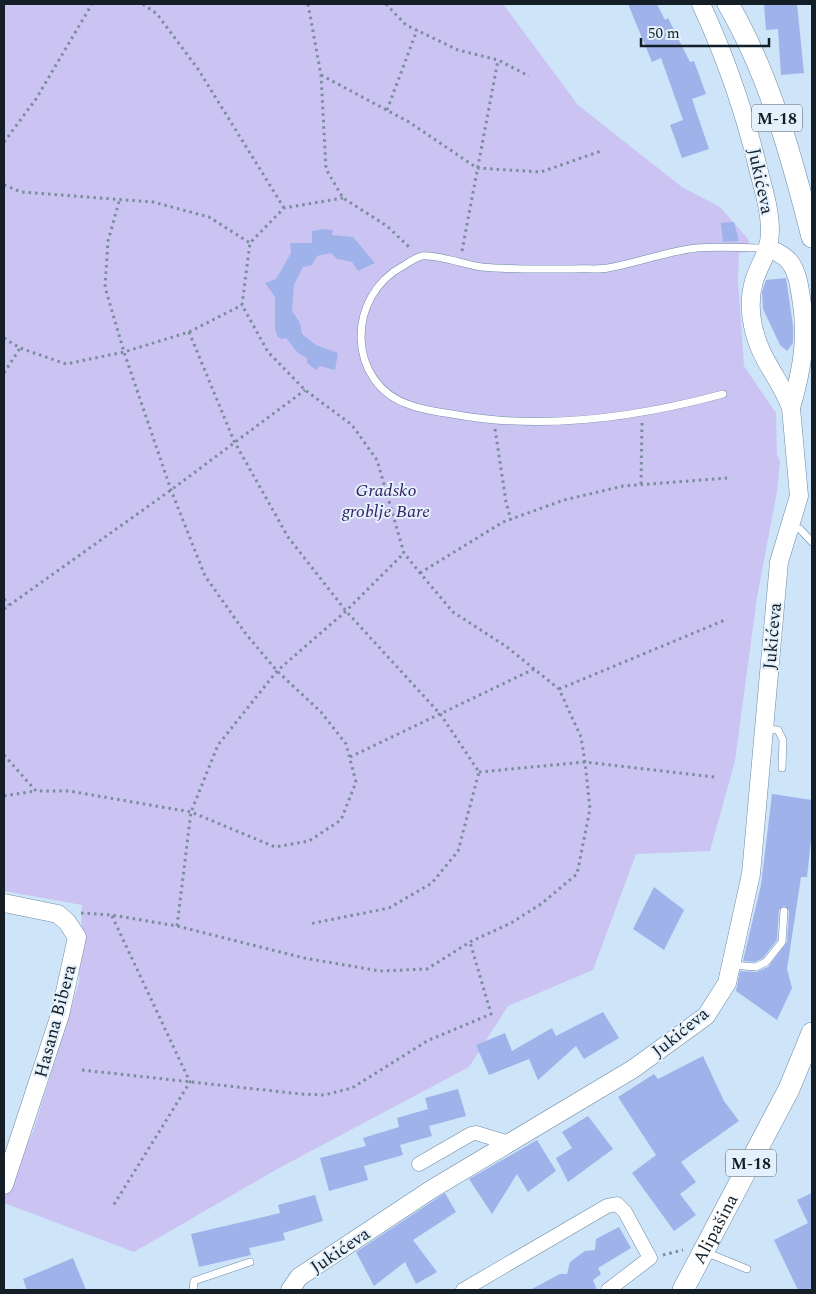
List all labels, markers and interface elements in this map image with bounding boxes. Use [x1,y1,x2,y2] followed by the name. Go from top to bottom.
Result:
[641,15,768,47] scale bar
[648,22,680,45] text: 50 m
[752,105,802,132] road number: M-18
[740,146,781,217] street label: Jukićeva
[341,477,430,525] park label: Gradsko groblje Bare
[756,601,789,671] street label: Jukićeva
[27,961,84,1081] street label: Hasana Bibera
[646,1001,715,1064] street label: Jukićeva
[726,1150,776,1176] road number: M-18
[686,1189,745,1269] street label: Alipašina
[305,1220,376,1280] street label: Jukićeva

